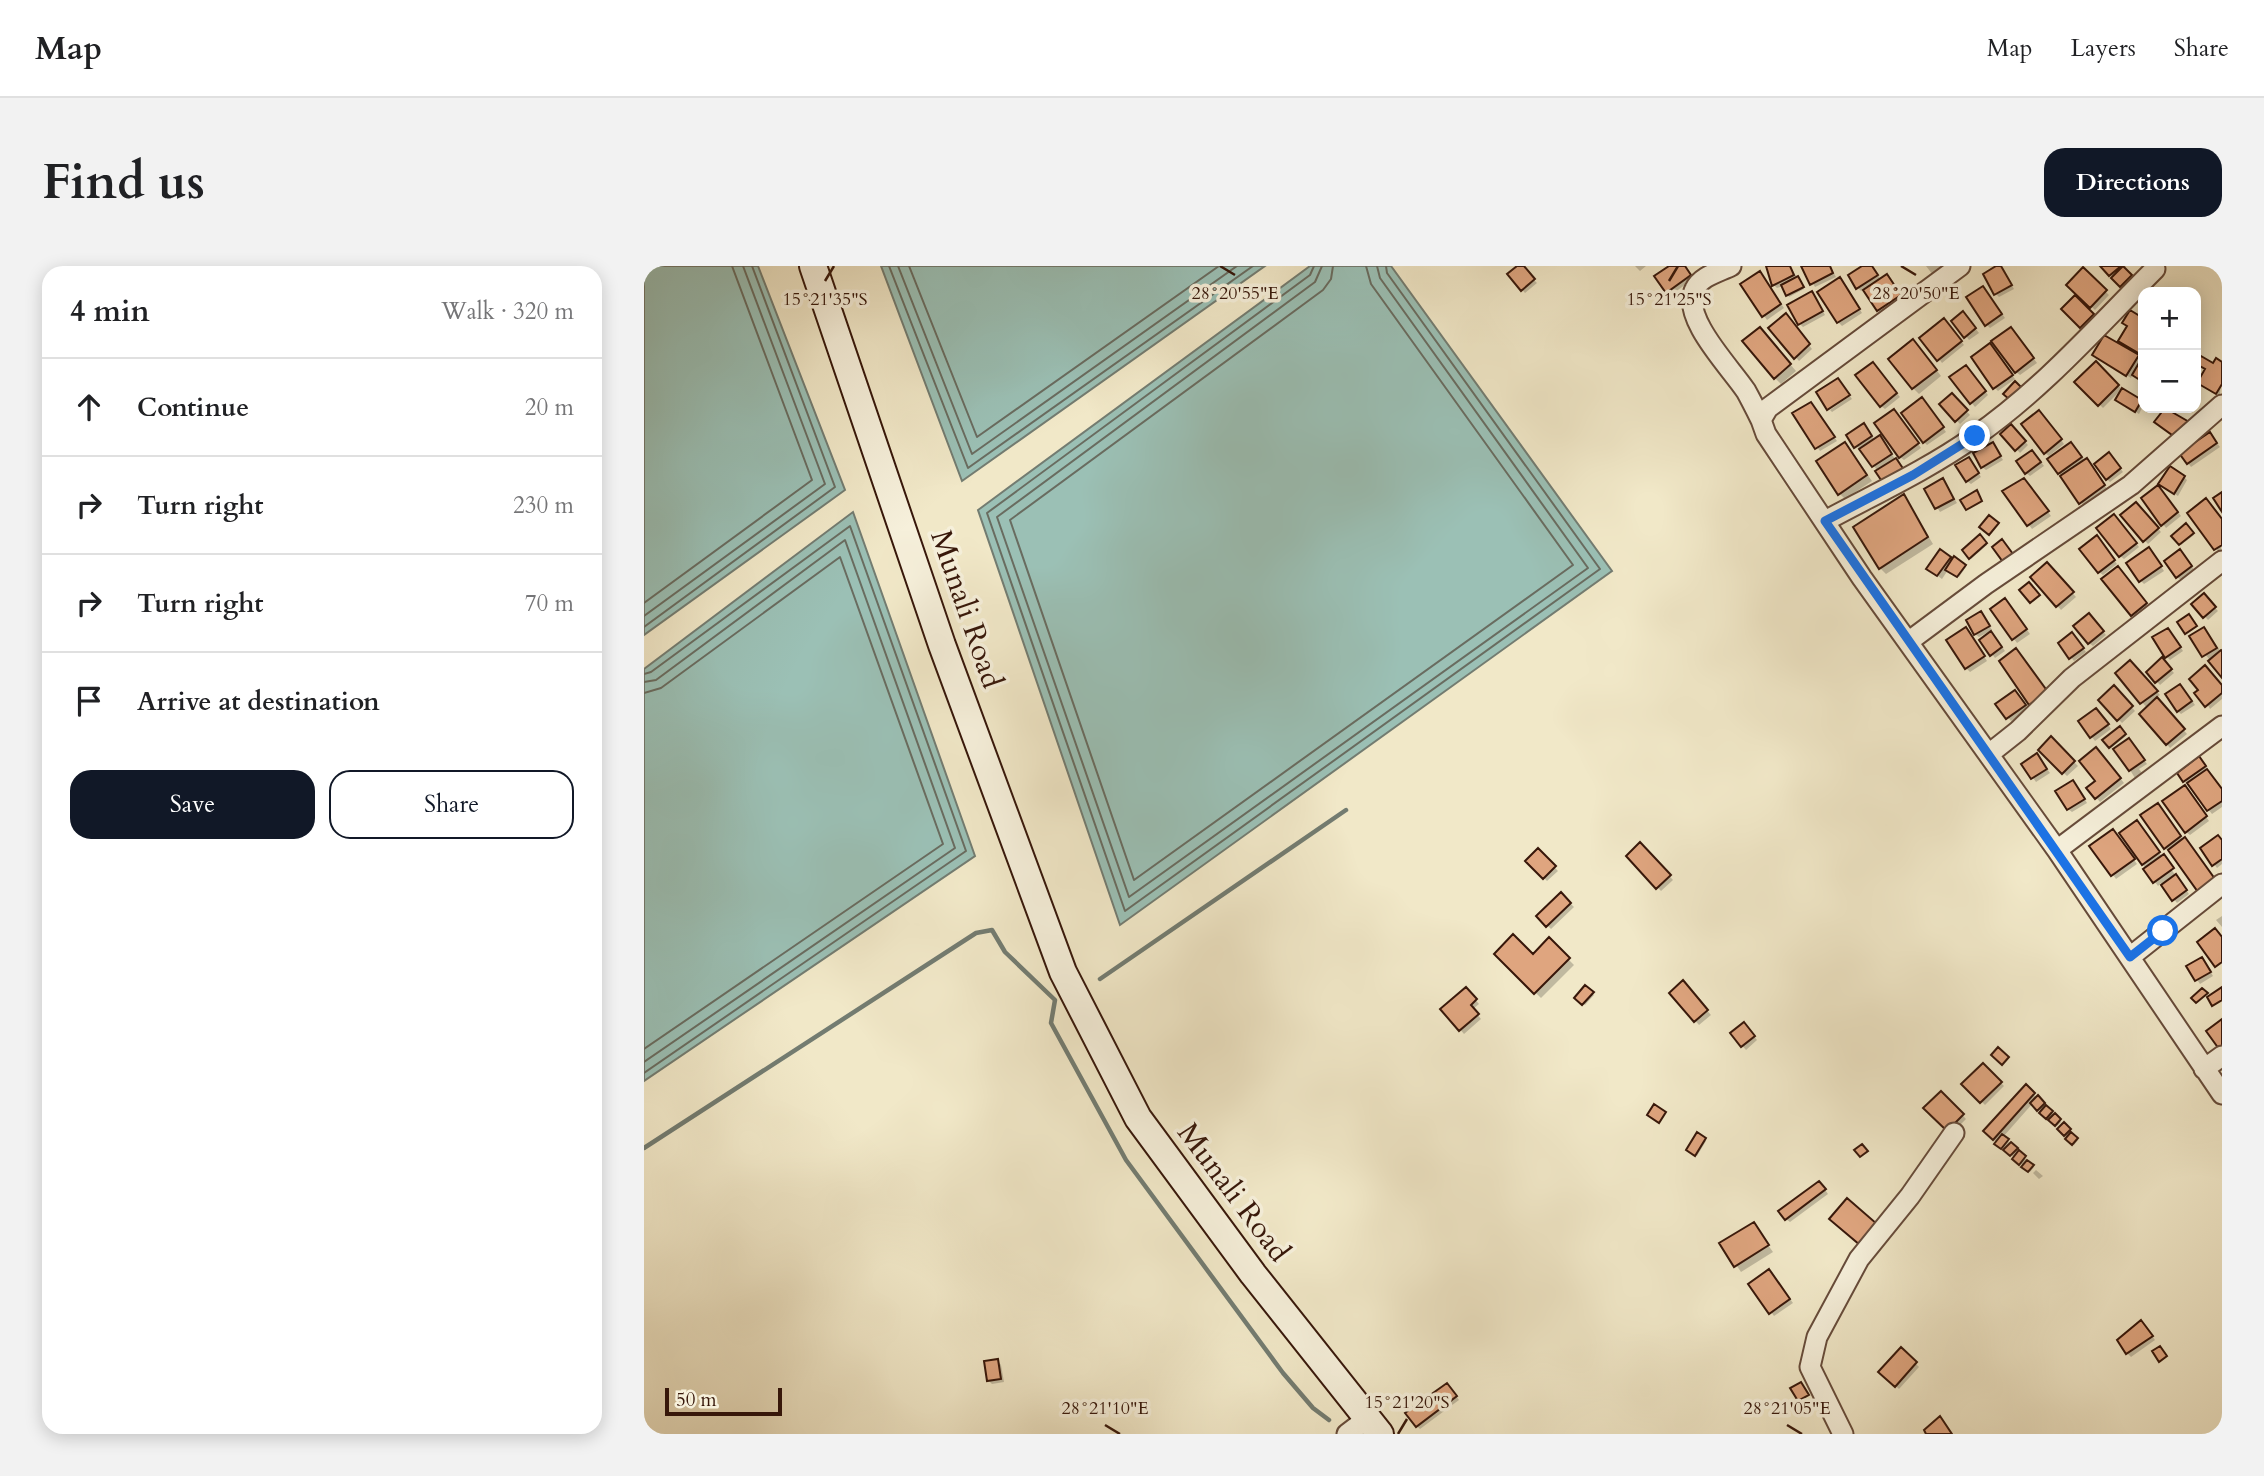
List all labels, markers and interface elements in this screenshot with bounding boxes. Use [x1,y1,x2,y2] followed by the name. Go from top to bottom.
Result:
[35,26,102,71] text: Map
[1987,32,2033,65] text: Map
[2071,32,2136,65] text: Layers
[2174,32,2229,65] text: Share
[2044,148,2222,217] button: Directions
[42,149,205,216] text: Find us
[1191,281,1279,306] text: 28°20'55"E
[1872,281,1960,306] text: 28°20'50"E
[783,287,867,312] text: 15°21'35"S
[1627,287,1711,312] text: 15°21'25"S
[2138,287,2201,413] map controls
[2138,287,2201,350] button: +
[70,291,150,332] text: 4 min
[441,296,574,327] text: Walk · 320 m
[2138,350,2201,413] button: −
[70,388,108,426] icon: ahead
[137,390,249,425] text: Continue
[525,392,574,423] text: 20 m
[1959,420,1990,451] route end
[70,486,108,524] icon: right
[137,488,264,523] text: Turn right
[513,490,574,521] text: 230 m
[920,525,1013,694] street label: Munali Road
[70,584,108,622] icon: right
[137,586,264,621] text: Turn right
[525,588,574,619] text: 70 m
[70,682,108,720] icon: arrive
[137,684,380,719] text: Arrive at destination
[70,770,315,839] button: Save
[329,770,574,839] button: Share
[2147,915,2178,946] route start
[1168,1114,1300,1270] street label: Munali Road
[665,1385,782,1417] scale bar
[676,1387,717,1413] text: 50 m
[1365,1390,1449,1415] text: 15°21'20"S
[1061,1396,1149,1421] text: 28°21'10"E
[1743,1396,1831,1421] text: 28°21'05"E

